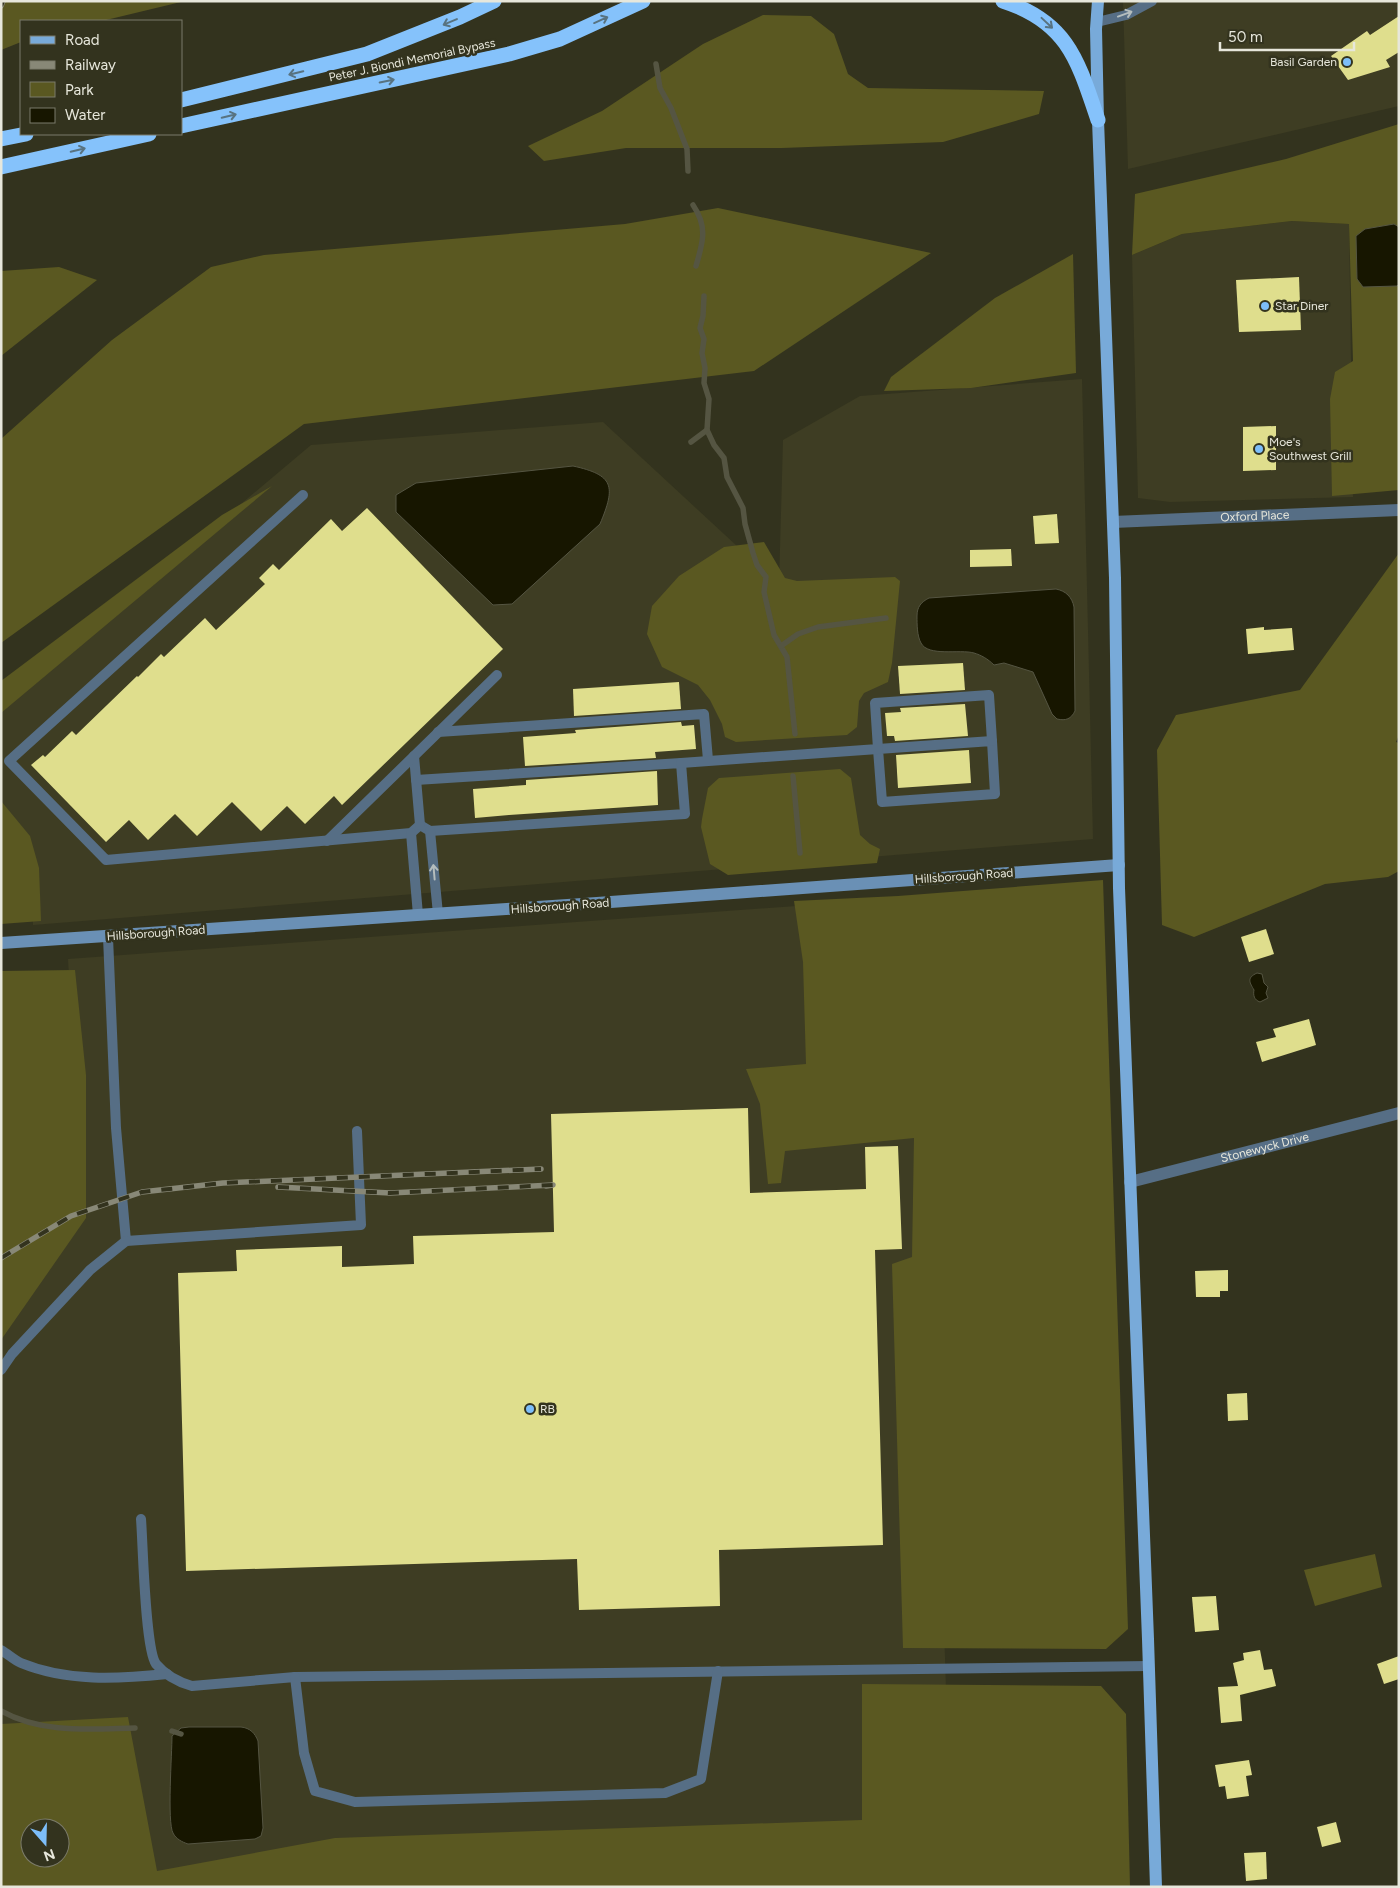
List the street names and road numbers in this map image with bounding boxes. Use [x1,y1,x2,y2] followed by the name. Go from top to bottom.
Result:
[327,35,497,85] street label: Peter J. Biondi Memorial Bypass
[1220,508,1290,524] street label: Oxford Place
[914,866,1014,886] street label: Hillsborough Road
[510,896,610,916] street label: Hillsborough Road
[106,923,206,943] street label: Hillsborough Road
[1219,1129,1311,1166] street label: Stonewyck Drive

